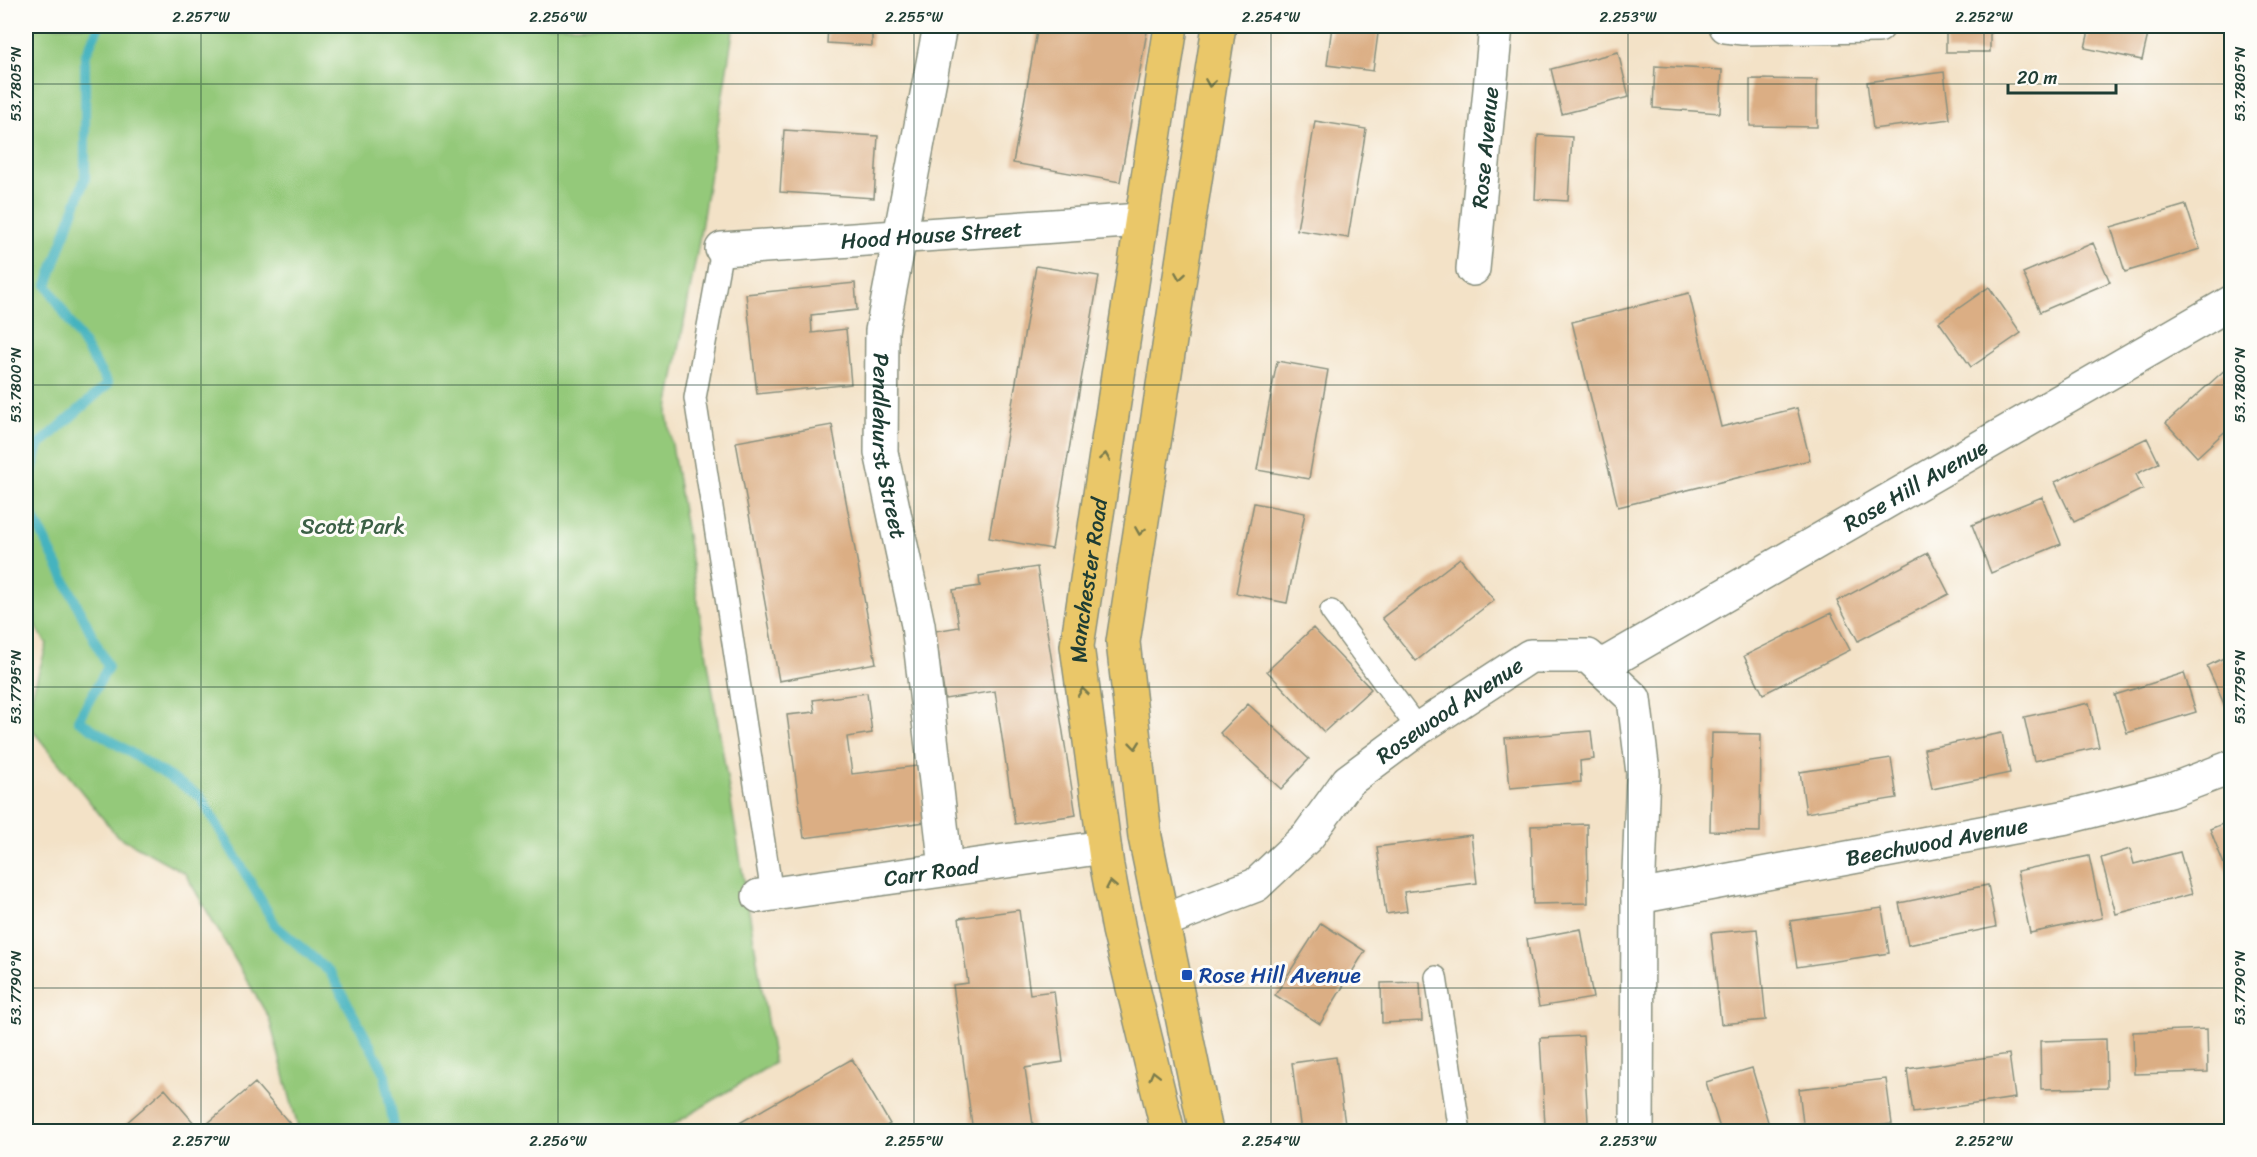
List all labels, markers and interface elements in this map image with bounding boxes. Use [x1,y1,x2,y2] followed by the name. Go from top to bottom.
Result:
[172,4,230,30] text: 2.257°W
[529,4,587,30] text: 2.256°W
[885,4,944,30] text: 2.255°W
[1242,4,1301,30] text: 2.254°W
[1599,4,1657,30] text: 2.253°W
[1955,4,2013,30] text: 2.252°W
[3,46,29,122] text: 53.7805°N
[2227,46,2253,122] text: 53.7805°N
[2008,57,2116,95] scale bar
[2017,62,2057,94] text: 20 m
[1205,79,1217,88] one-way arrow
[1459,85,1510,210] street label: Rose Avenue
[839,209,1024,260] street label: Hood House Street
[1175,271,1187,281] one-way arrow
[3,347,29,423] text: 53.7800°N
[2227,347,2253,423] text: 53.7800°N
[861,353,919,543] street label: Pendlehurst Street
[1835,427,1995,542] street label: Rose Hill Avenue
[1098,453,1111,463] one-way arrow
[1058,494,1119,666] street label: Manchester Road
[301,507,405,546] park label: Scott Park
[1135,526,1147,536] one-way arrow
[1367,646,1531,774] street label: Rosewood Avenue
[3,649,29,724] text: 53.7795°N
[2227,649,2253,724] text: 53.7795°N
[1077,687,1089,696] one-way arrow
[1128,740,1140,749] one-way arrow
[1842,805,2031,877] street label: Beechwood Avenue
[881,845,983,898] street label: Carr Road
[1105,880,1118,890] one-way arrow
[3,950,29,1025] text: 53.7790°N
[2227,950,2253,1025] text: 53.7790°N
[1199,956,1361,995] place label: Rose Hill Avenue
[1180,968,1194,982] marker: Rose Hill Avenue
[1149,1070,1162,1080] one-way arrow
[172,1128,230,1154] text: 2.257°W
[529,1128,587,1154] text: 2.256°W
[885,1128,944,1154] text: 2.255°W
[1242,1128,1301,1154] text: 2.254°W
[1599,1128,1657,1154] text: 2.253°W
[1955,1128,2013,1154] text: 2.252°W

